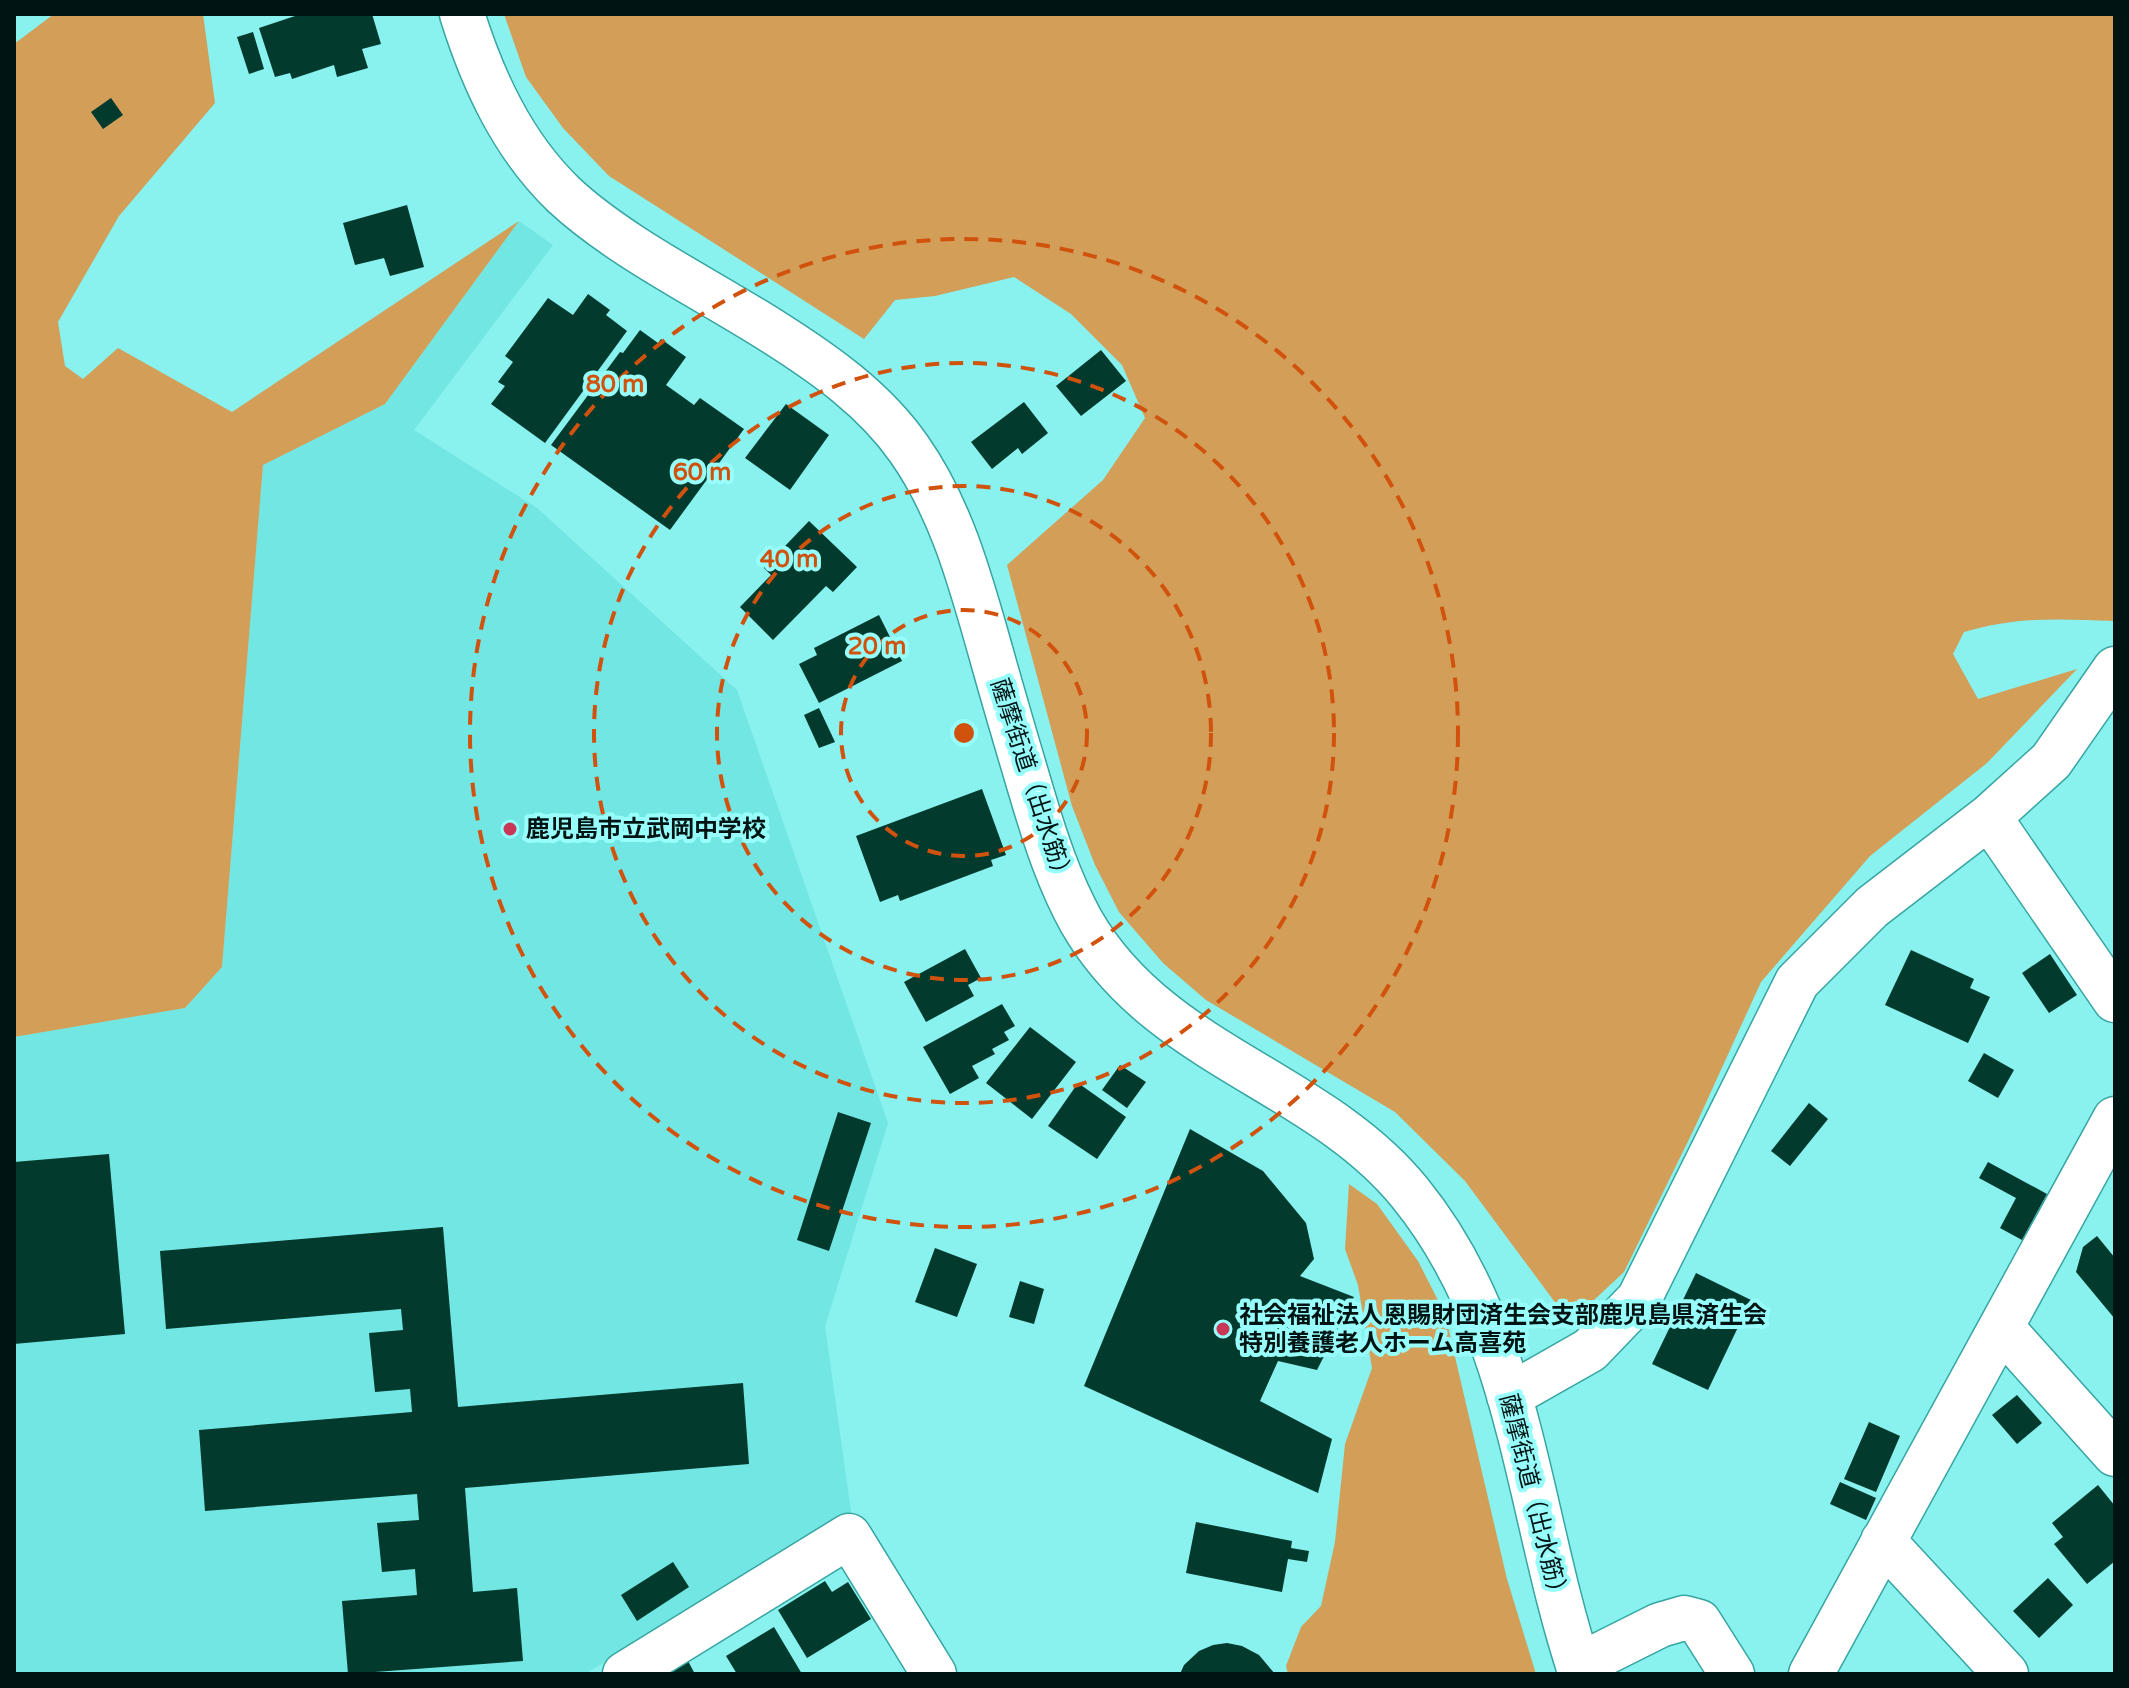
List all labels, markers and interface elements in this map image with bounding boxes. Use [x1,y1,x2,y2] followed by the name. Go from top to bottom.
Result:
[586,370,644,399] text: 80 m
[673,458,731,487] text: 60 m
[760,545,818,574] text: 40 m
[848,632,906,661] text: 20 m
[984,675,1079,889] street label: 薩摩街道（出水筋）
[950,719,978,747] centre of rings
[526,815,766,844] place label: 鹿児島市立武岡中学校
[501,820,519,838] marker: 鹿児島市立武岡中学校
[1239,1301,1767,1358] place label: 社会福祉法人恩賜財団済生会支部鹿児島県済生会 特別養護老人ホーム高喜苑
[1214,1320,1232,1338] marker: 社会福祉法人恩賜財団済生会支部鹿児島県済生会 特別養護老人ホーム高喜苑
[1493,1391,1574,1607] street label: 薩摩街道（出水筋）

